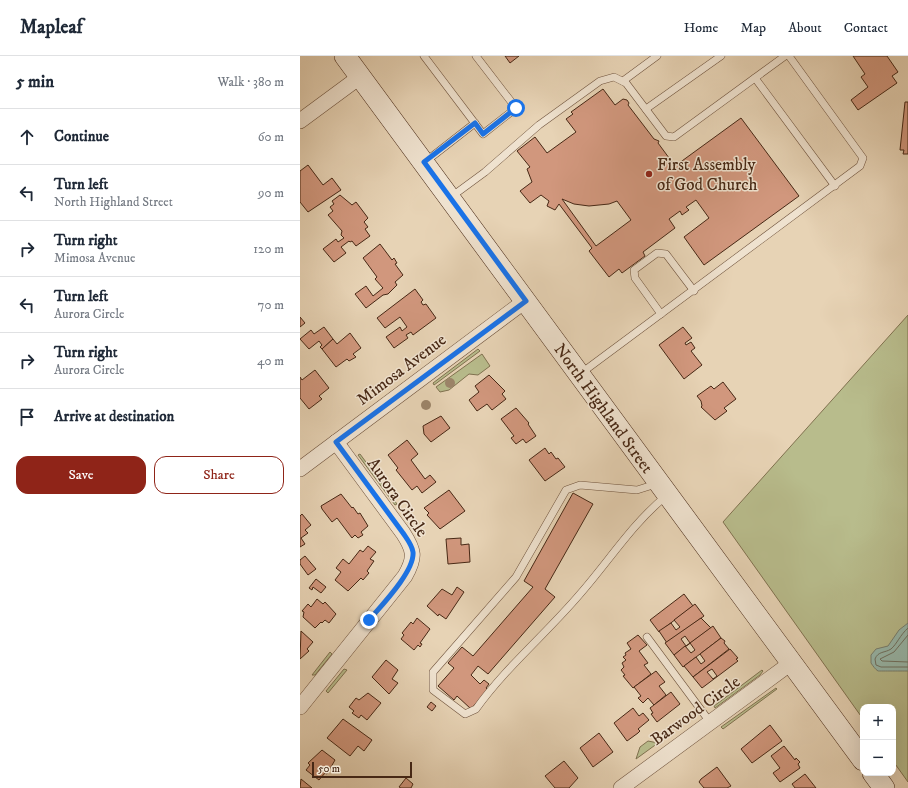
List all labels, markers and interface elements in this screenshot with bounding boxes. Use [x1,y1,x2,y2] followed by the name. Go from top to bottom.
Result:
[20,16,83,39] text: Mapleaf
[684,19,718,37] text: Home
[740,19,766,37] text: Map
[788,19,822,37] text: About
[844,19,888,37] text: Contact
[16,71,54,93] text: 5 min
[217,74,284,90] text: Walk · 380 m
[507,99,525,117] route start
[16,126,38,148] icon: ahead
[54,127,109,146] text: Continue
[258,129,284,145] text: 60 m
[657,154,757,196] place label: First Assembly of God Church
[644,169,654,179] marker: First Assembly of God Church
[54,175,108,194] text: Turn left
[16,182,38,204] icon: left
[258,185,284,201] text: 90 m
[54,194,173,210] text: North Highland Street
[54,231,117,250] text: Turn right
[16,238,38,260] icon: right
[253,241,284,257] text: 120 m
[54,250,135,266] text: Mimosa Avenue
[54,287,108,306] text: Turn left
[16,294,38,316] icon: left
[258,297,284,313] text: 70 m
[54,306,124,322] text: Aurora Circle
[352,329,451,411] street label: Mimosa Avenue
[549,339,658,478] street label: North Highland Street
[54,343,117,362] text: Turn right
[16,350,38,372] icon: right
[257,353,284,369] text: 40 m
[54,362,124,378] text: Aurora Circle
[16,406,38,428] icon: arrive
[54,407,174,426] text: Arrive at destination
[362,454,433,542] street label: Aurora Circle
[16,456,146,494] button: Save
[154,456,284,494] button: Share
[360,611,378,629] route end
[647,671,745,751] street label: Barwood Circle
[860,704,896,776] map controls
[860,704,896,740] button: +
[860,740,896,776] button: −
[312,760,412,779] scale bar
[318,762,340,776] text: 50 m

